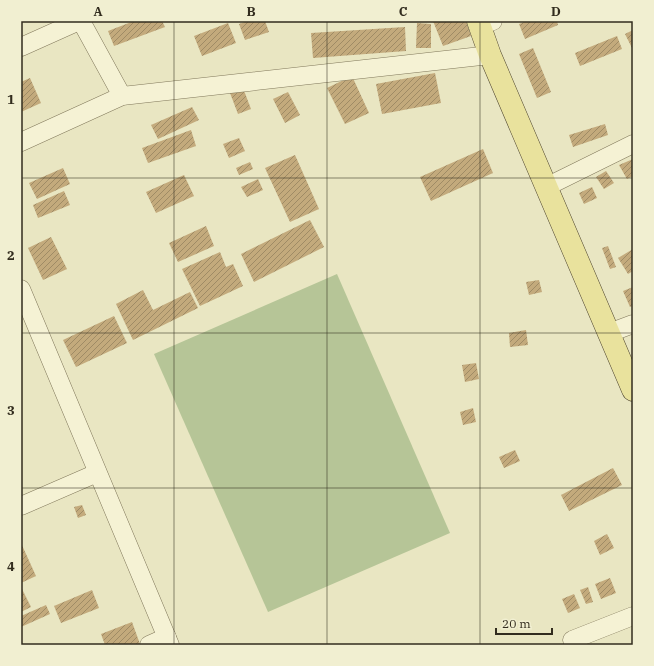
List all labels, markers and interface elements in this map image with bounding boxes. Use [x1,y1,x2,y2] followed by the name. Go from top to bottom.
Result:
[93,3,103,20] text: A
[246,3,256,20] text: B
[399,3,408,20] text: C
[551,3,561,20] text: D
[7,91,15,108] text: 1
[7,247,15,264] text: 2
[7,402,15,419] text: 3
[7,558,15,575] text: 4
[496,610,552,636] scale bar
[502,616,531,631] text: 20 m

